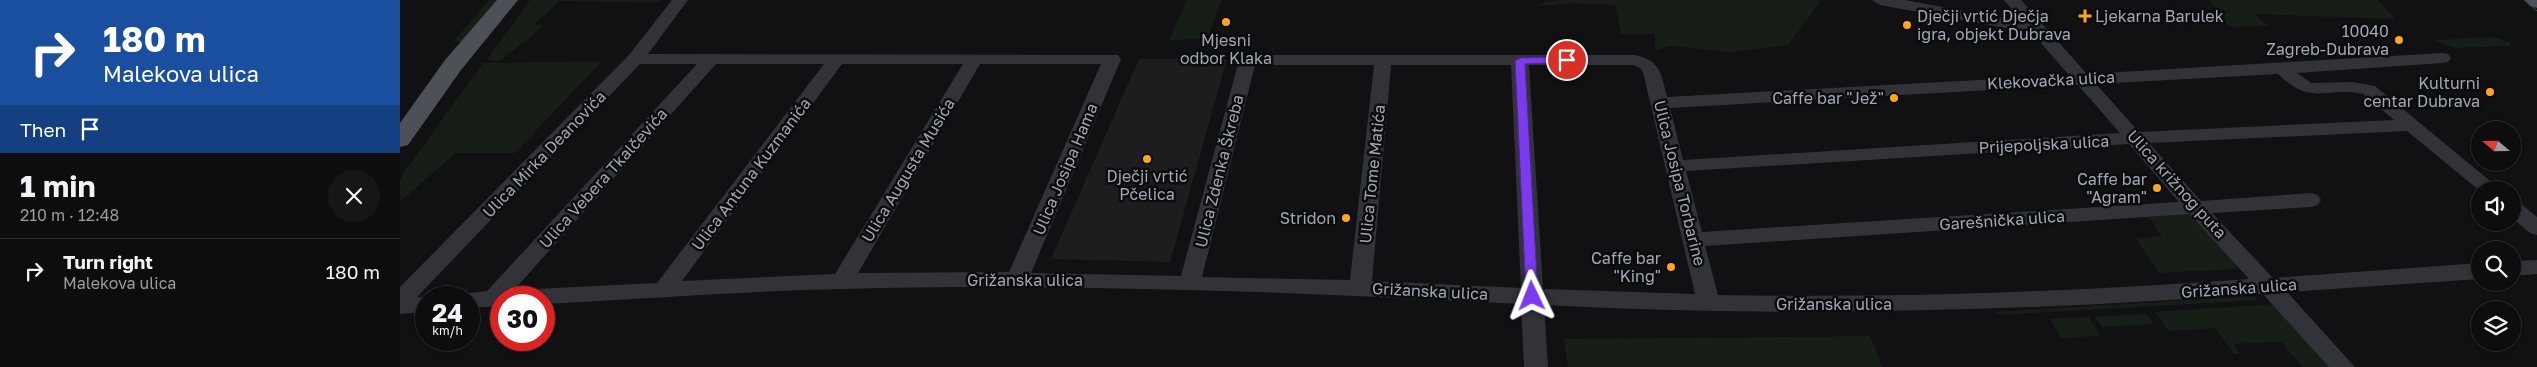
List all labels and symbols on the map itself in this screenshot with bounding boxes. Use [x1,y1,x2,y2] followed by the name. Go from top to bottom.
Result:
[1917,6,2071,44] place label: Dječji vrtić Dječja igra, objekt Dubrava
[2095,6,2224,26] place label: Ljekarna Barulek
[2079,10,2091,22] marker: Ljekarna Barulek
[1220,16,1232,28] marker: Mjesni odbor Klaka
[1901,19,1913,31] marker: Dječji vrtić Dječja igra, objekt Dubrava
[2266,21,2389,59] place label: 10040 Zagreb-Dubrava
[1180,30,1272,68] place label: Mjesni odbor Klaka
[2393,34,2405,46] marker: 10040 Zagreb-Dubrava
[1546,39,1588,81] pin
[1986,67,2116,93] street label: Klekovačka ulica
[2364,73,2480,111] place label: Kulturni centar Dubrava
[478,86,610,222] street label: Ulica Mirka Deanovića
[2484,86,2496,98] marker: Kulturni centar Dubrava
[1772,88,1884,108] place label: Caffe bar "Jež"
[1888,92,1900,104] marker: Caffe bar "Jež"
[1190,93,1248,249] street label: Ulica Zdenka Škreba
[687,94,815,254] street label: Ulica Antuna Kuzmanića
[857,94,959,246] street label: Ulica Augusta Musića
[1650,98,1710,268] street label: Ulica Josipa Torbarine
[1028,100,1102,238] street label: Ulica Josipa Hama
[535,104,671,252] street label: Ulica Vebera Tkalčevića
[1355,104,1389,244] street label: Ulica Tome Matića
[2471,121,2521,171] north arrow
[2123,126,2231,242] street label: Ulica križnog puta
[1978,131,2110,157] street label: Prijepoljska ulica
[1141,153,1153,165] marker: Dječji vrtić Pčelica
[1107,166,1188,204] place label: Dječji vrtić Pčelica
[2077,169,2147,207] place label: Caffe bar "Agram"
[2151,182,2163,194] marker: Caffe bar "Agram"
[1939,206,2065,234] street label: Garešnička ulica
[1280,208,1336,228] place label: Stridon
[1340,212,1352,224] marker: Stridon
[1591,248,1661,286] place label: Caffe bar "King"
[1665,261,1677,273] marker: Caffe bar "King"
[1505,269,1557,321] position arrow
[967,270,1083,290] street label: Grižanska ulica
[2180,274,2298,302] street label: Grižanska ulica
[1372,278,1488,304] street label: Grižanska ulica
[490,286,555,351] speed limit sign: 30
[1776,294,1892,314] street label: Grižanska ulica

